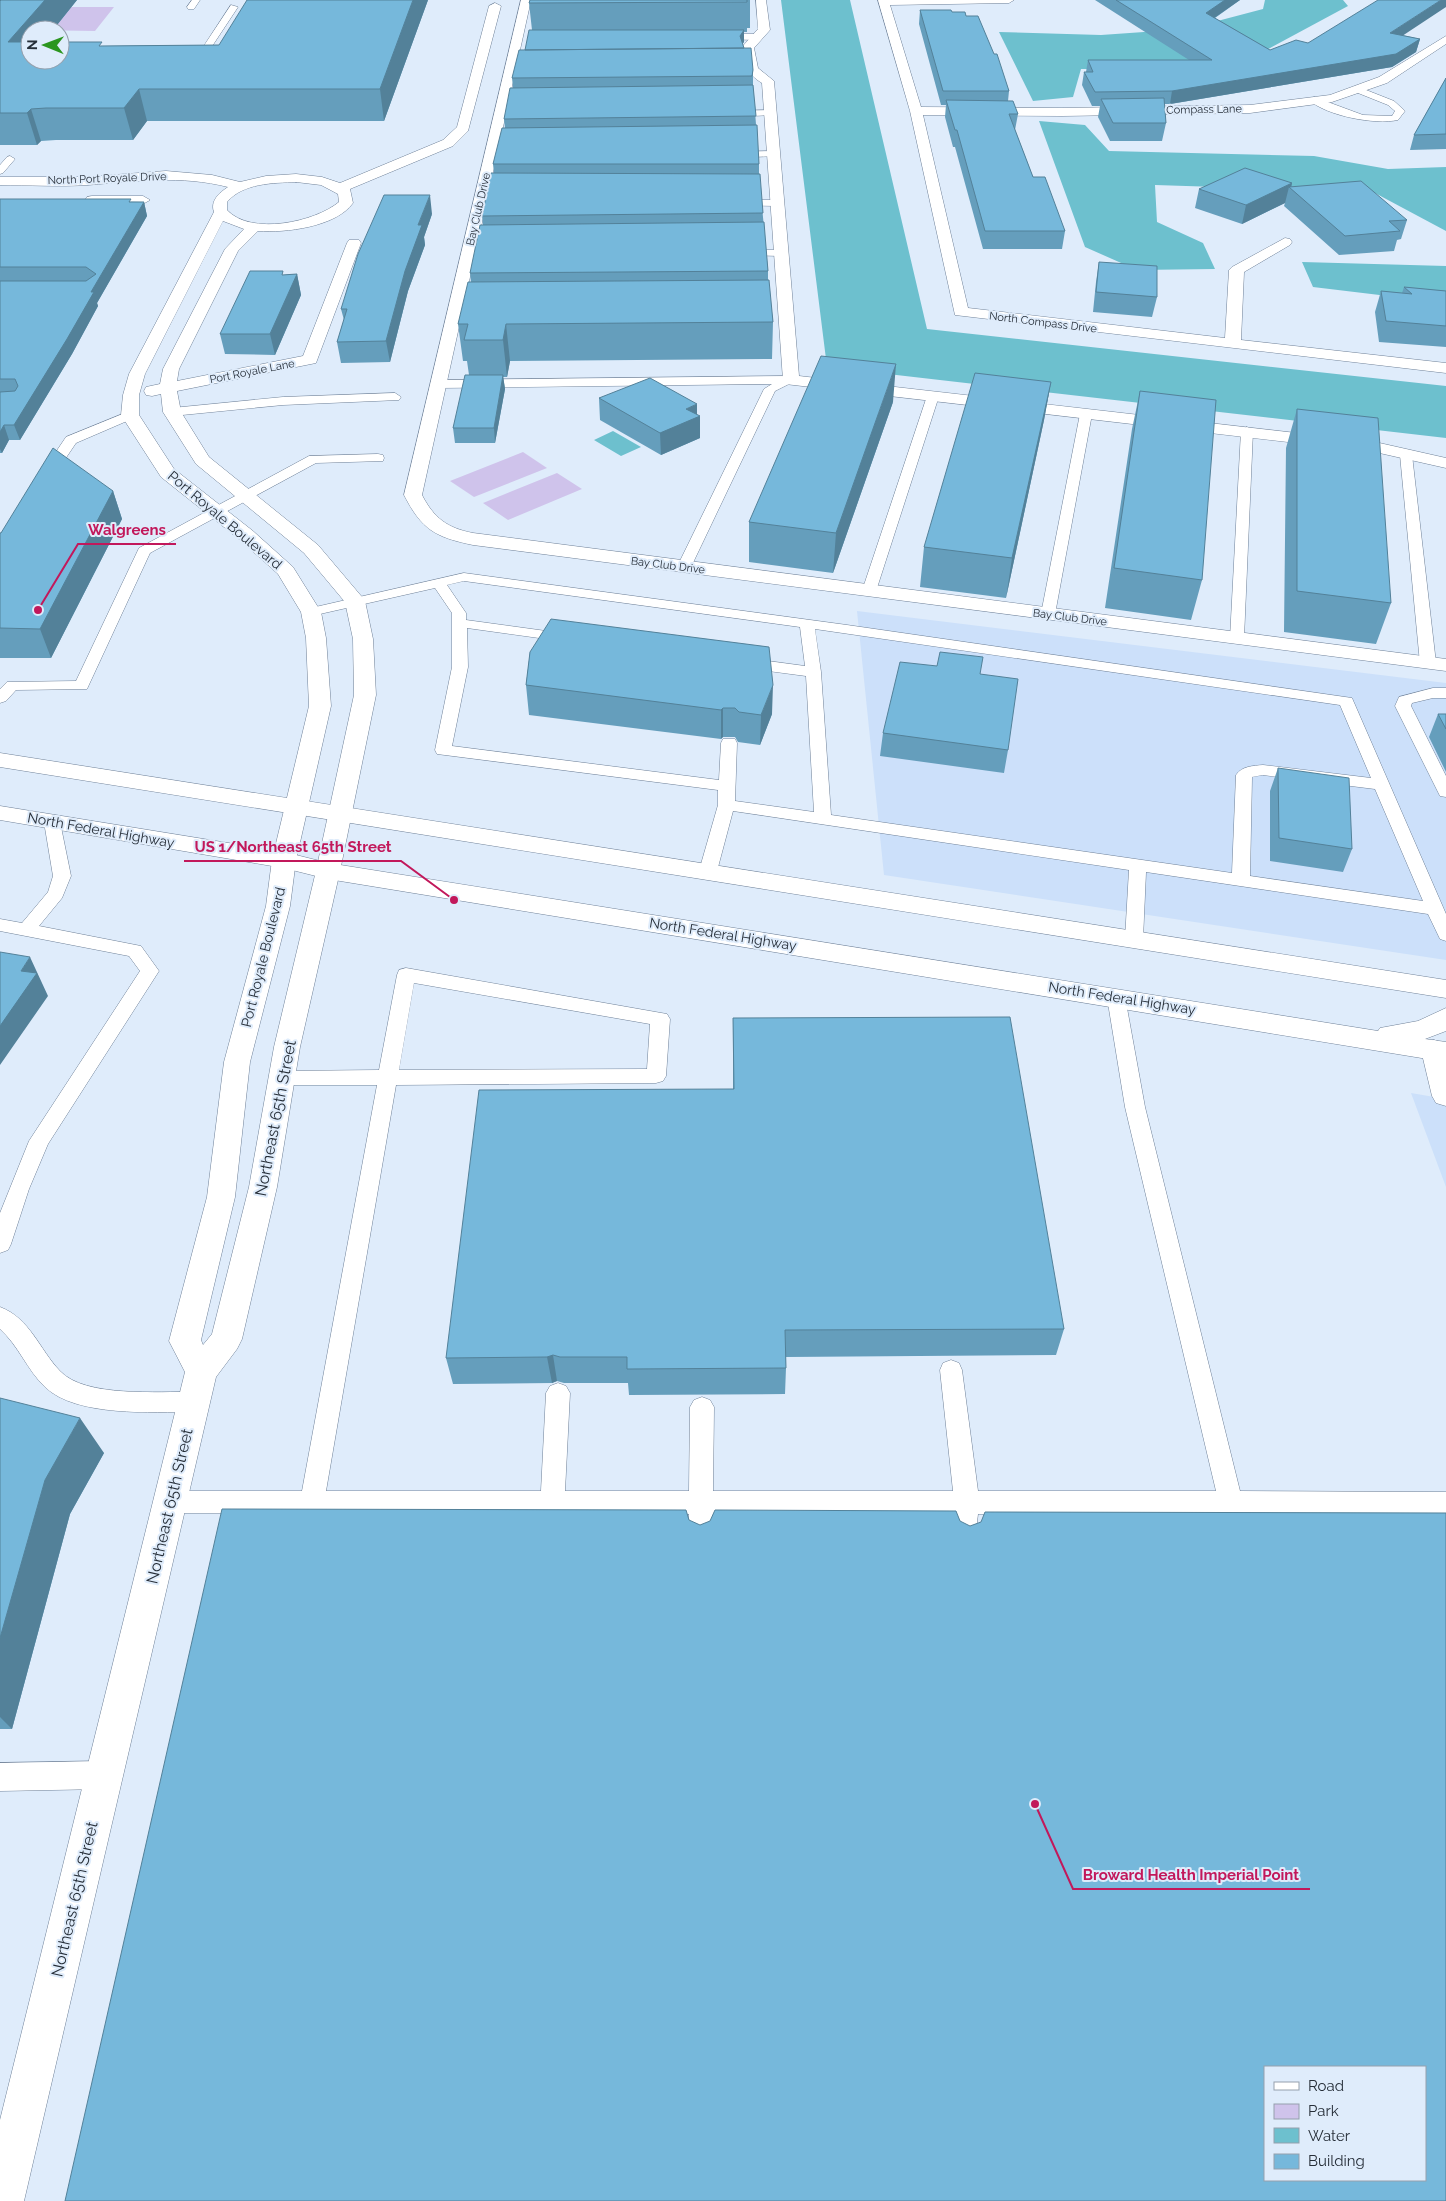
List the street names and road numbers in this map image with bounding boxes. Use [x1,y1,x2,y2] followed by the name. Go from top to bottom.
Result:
[1166,102,1242,117] street label: Compass Lane
[47,170,167,187] street label: North Port Royale Drive
[464,171,493,247] street label: Bay Club Drive
[988,309,1098,336] street label: North Compass Drive
[208,357,296,386] street label: Port Royale Lane
[165,468,285,572] street label: Port Royale Boulevard
[630,555,706,577] street label: Bay Club Drive
[1032,607,1108,629] street label: Bay Club Drive
[26,809,176,851] street label: North Federal Highway
[238,885,288,1029] street label: Port Royale Boulevard
[648,914,798,954] street label: North Federal Highway
[1047,978,1197,1018] street label: North Federal Highway
[251,1038,300,1198] street label: Northeast 65th Street
[142,1426,197,1586] street label: Northeast 65th Street
[47,1819,102,1979] street label: Northeast 65th Street

